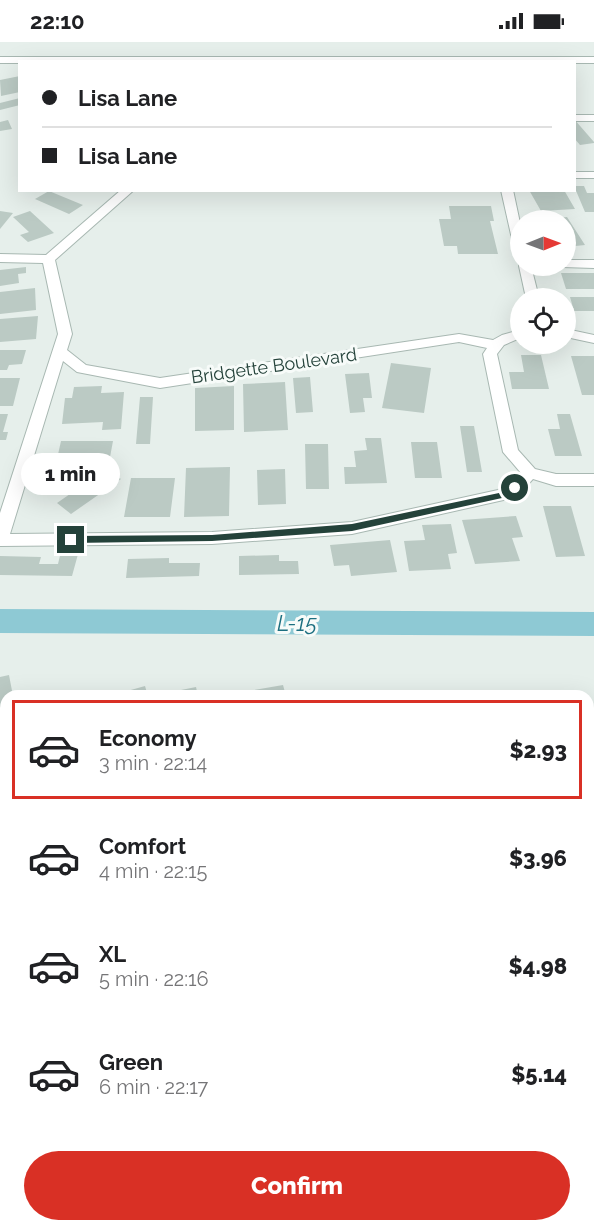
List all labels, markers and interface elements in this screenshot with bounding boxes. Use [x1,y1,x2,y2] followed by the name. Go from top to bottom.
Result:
[30,8,85,34] text: 22:10
[78,85,177,111] text: Lisa Lane
[78,143,177,169] text: Lisa Lane
[510,210,576,276] north arrow
[510,210,576,354] map controls
[510,288,576,354] button: locate
[190,343,358,388] street label: Bridgette Boulevard
[22,453,121,495] callout: 1 min
[45,462,96,486] text: 1 min
[501,474,528,501] route start
[57,526,84,553] route end
[277,610,317,636] water label: L-15
[27,723,81,777] icon: car
[99,725,197,751] text: Economy
[509,737,567,763] text: $2.93
[99,751,207,775] text: 3 min · 22:14
[27,831,81,885] icon: car
[99,833,186,859] text: Comfort
[509,845,567,871] text: $3.96
[99,859,207,883] text: 4 min · 22:15
[27,939,81,993] icon: car
[99,941,126,967] text: XL
[509,953,567,979] text: $4.98
[99,967,209,991] text: 5 min · 22:16
[27,1047,81,1101] icon: car
[99,1049,163,1075] text: Green
[511,1061,567,1087] text: $5.14
[99,1075,208,1099] text: 6 min · 22:17
[24,1151,570,1220] button: Confirm

